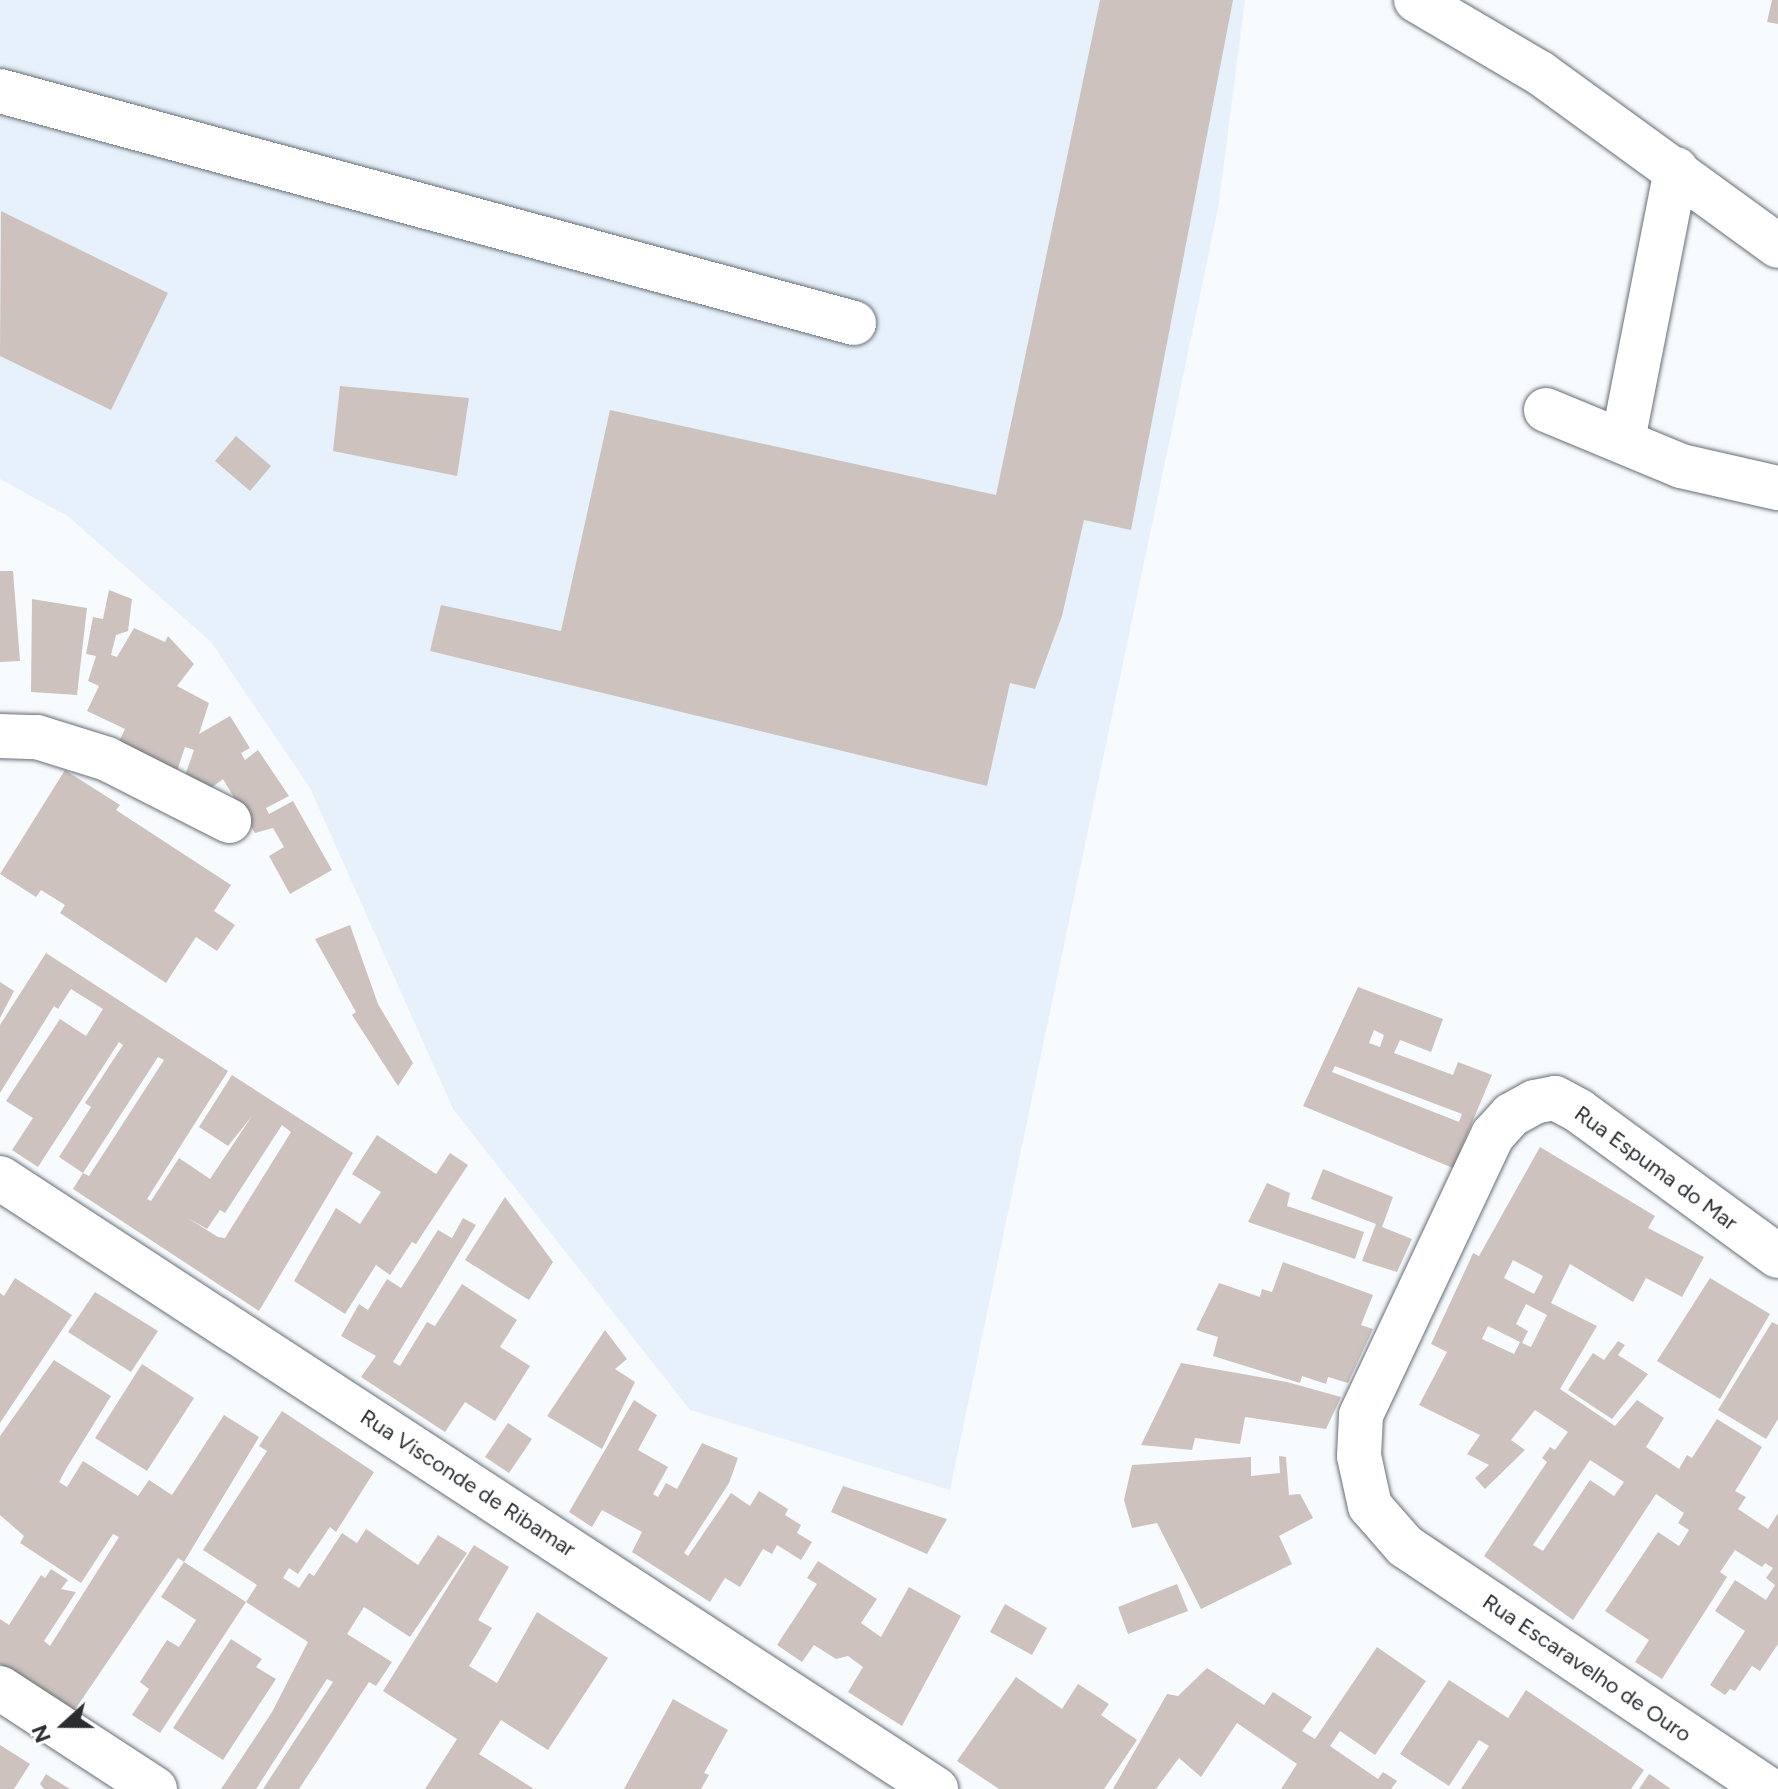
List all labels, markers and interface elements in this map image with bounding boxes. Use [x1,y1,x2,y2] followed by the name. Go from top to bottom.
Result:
[1569,1100,1743,1236] street label: Rua Espuma do Mar
[355,1404,581,1562] street label: Rua Visconde de Ribamar
[1478,1588,1696,1748] street label: Rua Escaravelho de Ouro
[24,1685,104,1765] north arrow
[25,1721,57,1747] text: N

